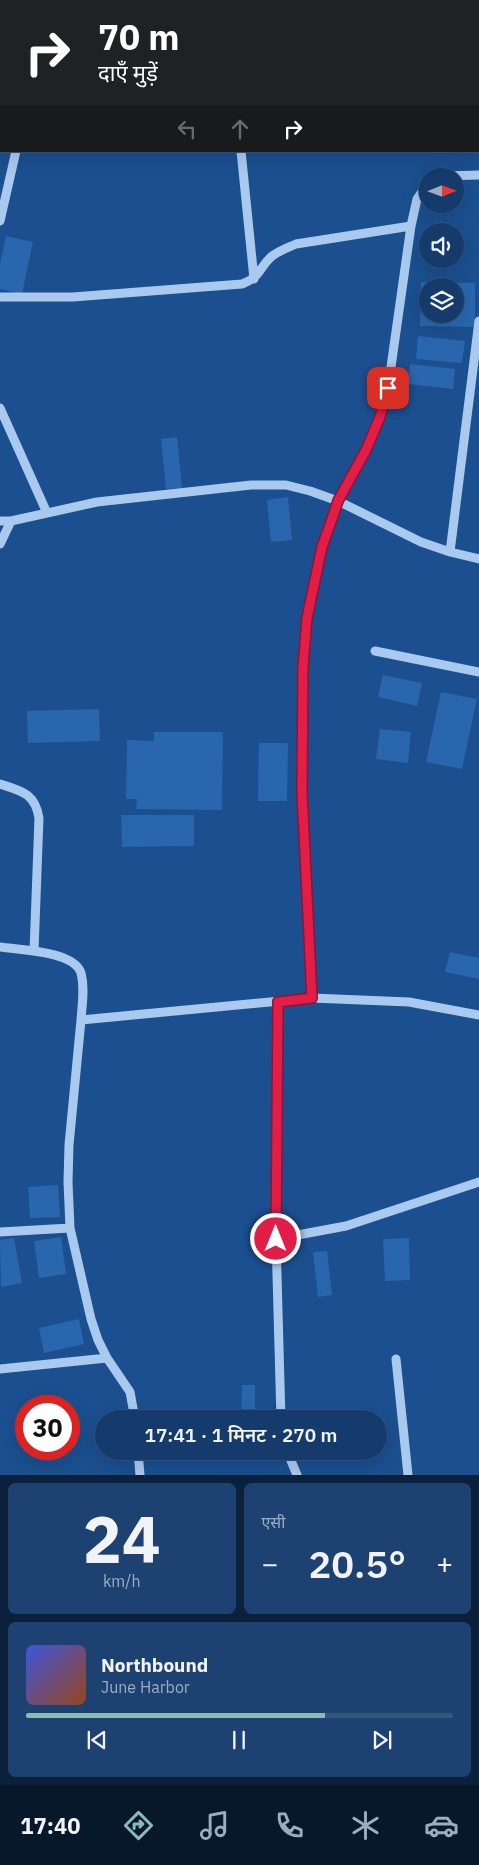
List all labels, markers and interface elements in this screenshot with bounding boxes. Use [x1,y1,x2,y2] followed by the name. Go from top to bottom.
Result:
[98,14,180,60] text: 70 m
[15,20,80,85] icon: right
[98,58,158,87] text: दाएँ मुड़ें
[173,115,201,143] icon: left
[226,115,254,143] icon: ahead
[279,115,307,143] icon: right
[419,168,464,212] north arrow
[419,168,464,323] map controls
[419,223,464,268] button: sound
[419,278,464,323] button: layers
[367,367,409,409] pin
[374,374,402,402] icon: arrive
[249,1212,301,1264] position arrow
[15,1395,80,1460] speed limit sign: 30
[145,1423,337,1447] text: 17:41 · 1 मिनट · 270 m
[83,1496,161,1581] text: 24
[262,1512,285,1532] text: एसी
[308,1539,406,1588] text: 20.5°
[262,1545,278,1582] text: −
[436,1545,453,1582] text: +
[103,1571,141,1591] text: km/h
[101,1653,208,1677] text: Northbound
[101,1677,190,1697] text: June Harbor
[83,1726,111,1754] icon: previous
[225,1726,253,1754] icon: pause
[368,1726,396,1754] icon: next
[121,1808,156,1843] icon: directions
[197,1808,232,1843] icon: music
[272,1808,307,1843] icon: phone
[348,1808,383,1843] icon: climate
[424,1808,459,1843] icon: car
[20,1811,80,1840] text: 17:40

